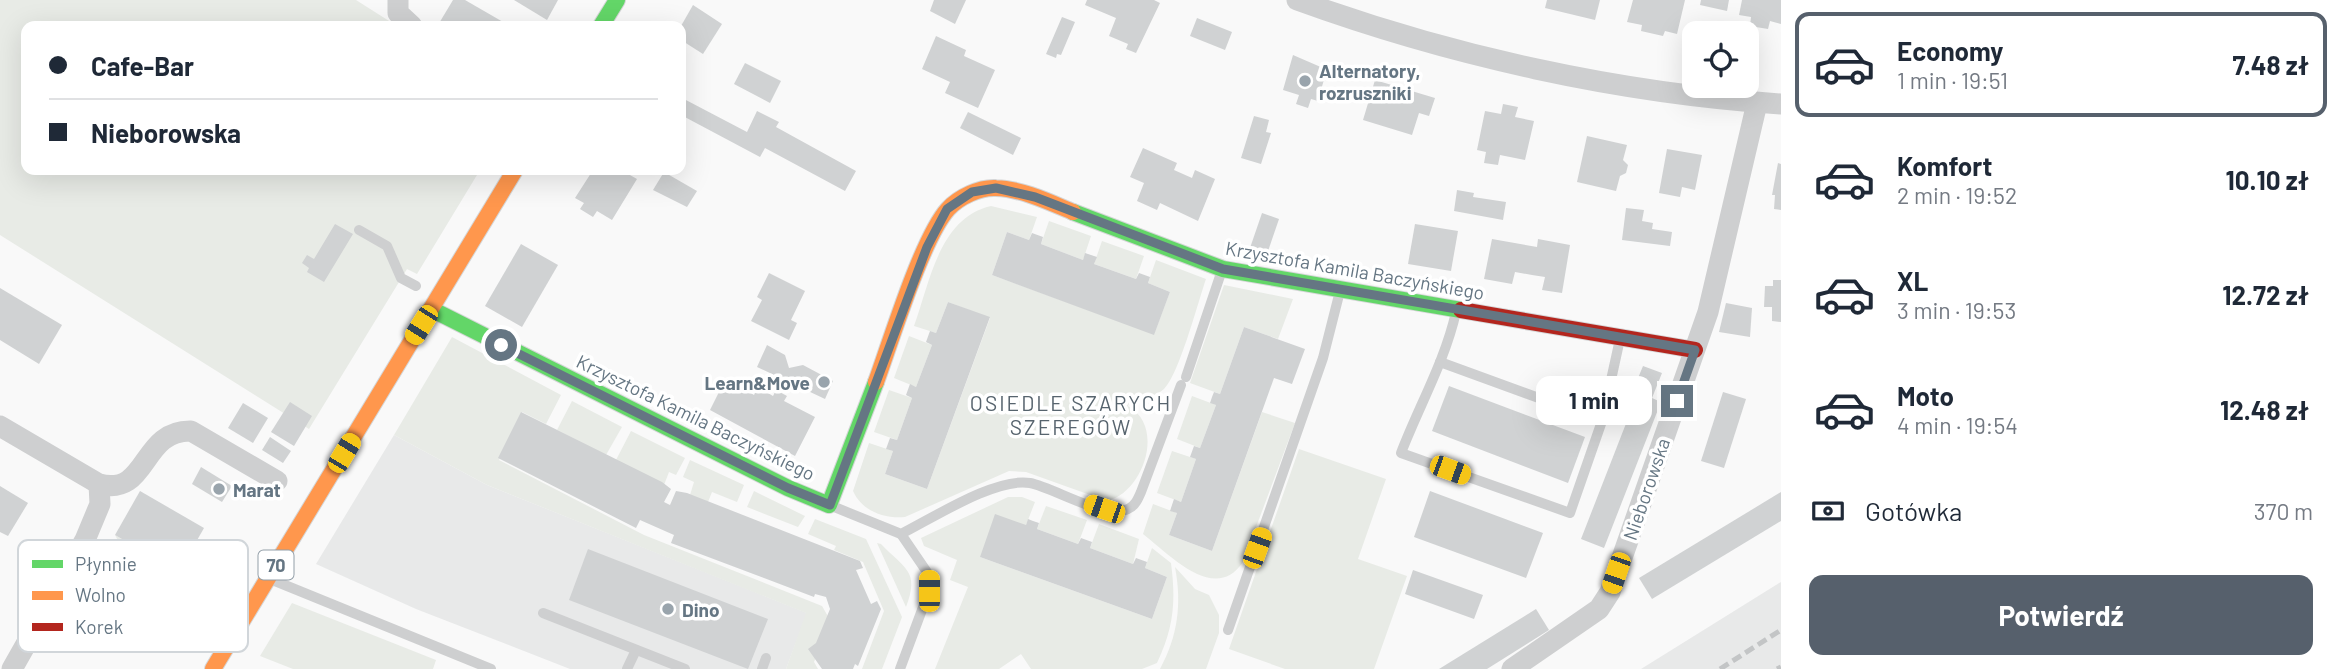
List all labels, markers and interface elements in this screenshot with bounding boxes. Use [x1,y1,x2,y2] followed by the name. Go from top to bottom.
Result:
[1682,21,1759,98] map controls
[1682,21,1759,98] button: locate
[1813,33,1876,96] icon: car
[1897,35,2003,66] text: Economy
[2233,49,2309,80] text: 7.48 zł
[91,50,194,81] text: Cafe-Bar
[1319,59,1420,104] place label: Alternatory, rozruszniki
[1897,66,2008,94] text: 1 min · 19:51
[1297,73,1313,89] marker: Alternatory, rozruszniki
[91,117,241,148] text: Nieborowska
[1813,148,1876,211] icon: car
[1897,150,1992,181] text: Komfort
[2225,164,2309,195] text: 10.10 zł
[1897,181,2017,209] text: 2 min · 19:52
[1224,236,1486,304] street label: Krzysztofa Kamila Baczyńskiego
[1813,263,1876,326] icon: car
[1897,265,1928,296] text: XL
[2222,279,2309,310] text: 12.72 zł
[1897,296,2016,324] text: 3 min · 19:53
[401,302,442,348] car
[485,329,517,361] route start
[573,349,819,485] street label: Krzysztofa Kamila Baczyńskiego
[704,371,810,394] place label: Learn&Move
[816,374,832,390] marker: Learn&Move
[1537,376,1652,426] callout: 1 min
[1813,378,1876,441] icon: car
[1897,380,1954,411] text: Moto
[1661,385,1693,417] route end
[1569,386,1619,414] text: 1 min
[970,390,1172,439] district label: OSIEDLE SZARYCH SZEREGÓW
[2220,394,2309,425] text: 12.48 zł
[1897,411,2018,439] text: 4 min · 19:54
[325,430,364,476] car
[1618,435,1674,543] street label: Nieborowska
[1427,453,1474,487] car
[233,478,281,501] place label: Marat
[211,481,227,497] marker: Marat
[1081,492,1128,526] car
[1809,492,1847,530] icon: cash
[1865,495,1962,526] text: Gotówka
[2254,497,2313,525] text: 370 m
[1240,525,1275,571] car
[18,540,248,652] legend
[258,550,294,580] road number: 70
[1600,550,1633,596] car
[75,552,137,575] text: Płynnie
[919,570,940,612] car
[1809,575,2313,655] button: Potwierdź
[75,583,126,606] text: Wolno
[682,598,720,621] place label: Dino
[660,601,676,617] marker: Dino
[75,615,123,638] text: Korek

